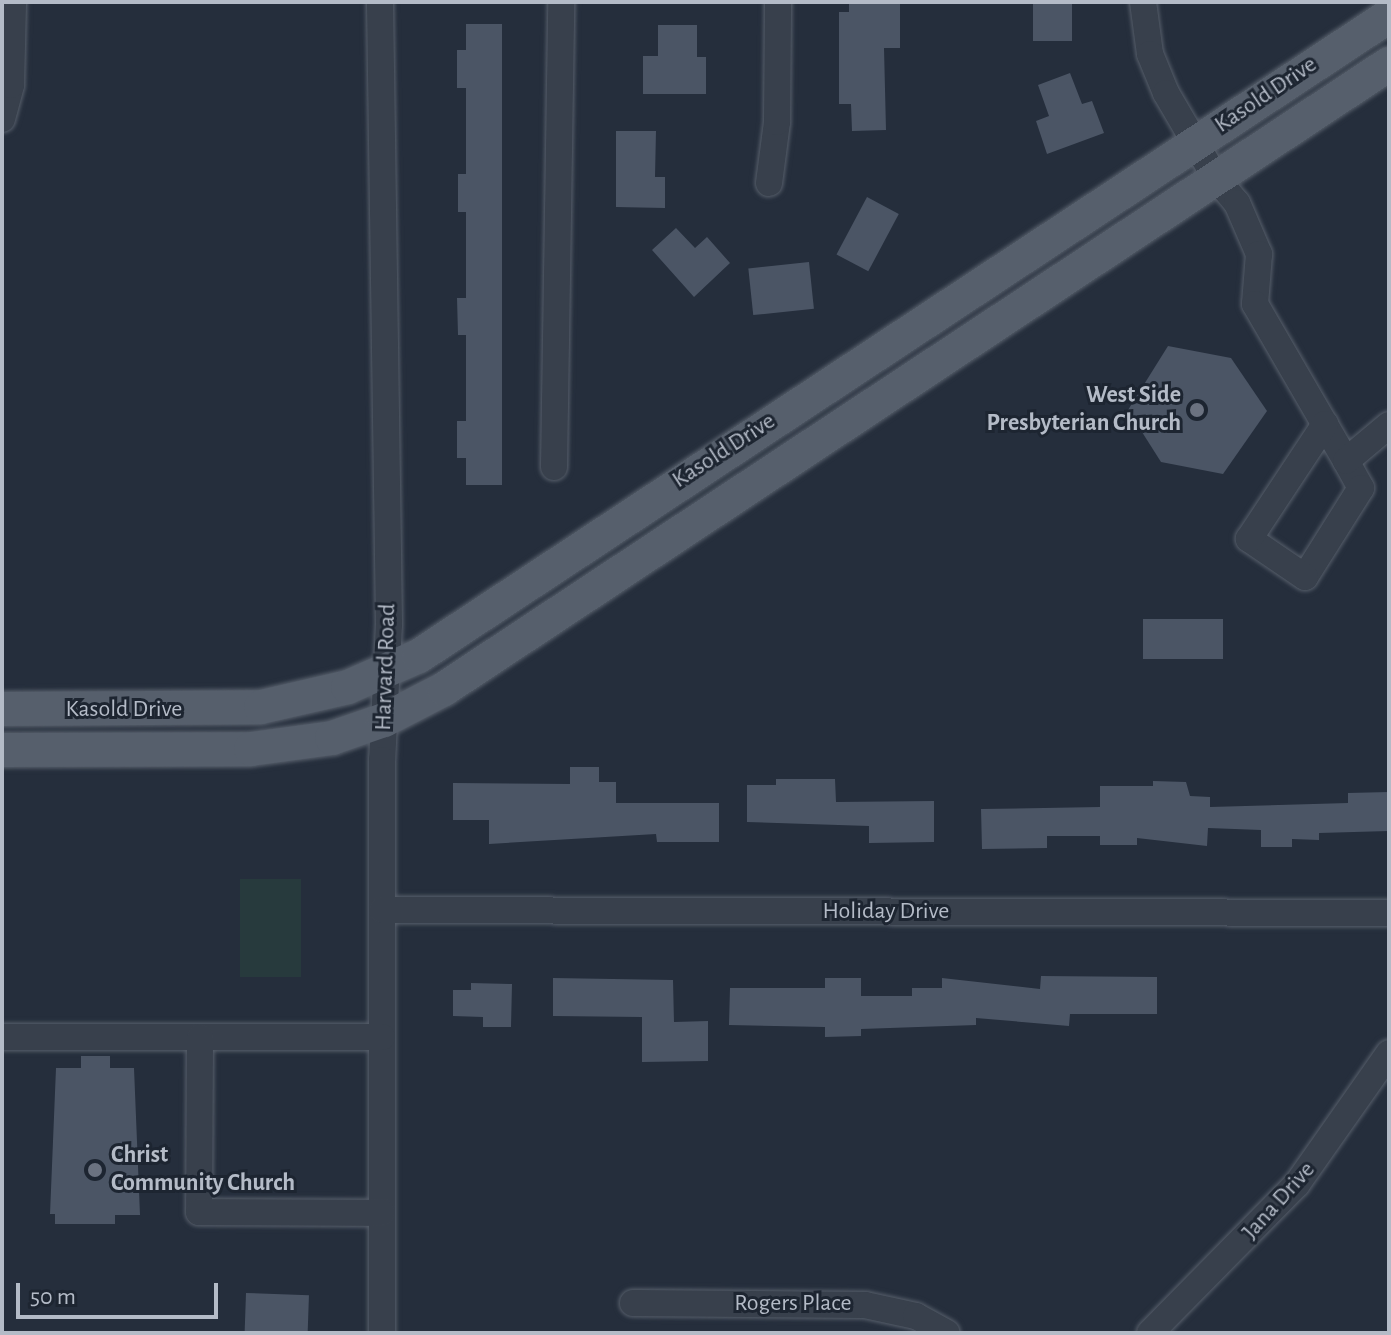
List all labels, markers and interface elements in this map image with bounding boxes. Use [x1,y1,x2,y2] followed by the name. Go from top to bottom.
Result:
[1209,50,1323,140] street label: Kasold Drive
[986,382,1181,438] place label: West Side Presbyterian Church
[1188,401,1206,419] marker: West Side Presbyterian Church
[667,407,781,495] street label: Kasold Drive
[369,603,403,731] street label: Harvard Road
[66,696,182,724] street label: Kasold Drive
[823,898,949,926] street label: Holiday Drive
[111,1142,295,1198] place label: Christ Community Church
[1236,1156,1322,1246] street label: Jana Drive
[86,1161,104,1179] marker: Christ Community Church
[20,1267,222,1317] scale bar
[30,1285,76,1309] text: 50 m
[734,1290,852,1318] street label: Rogers Place

